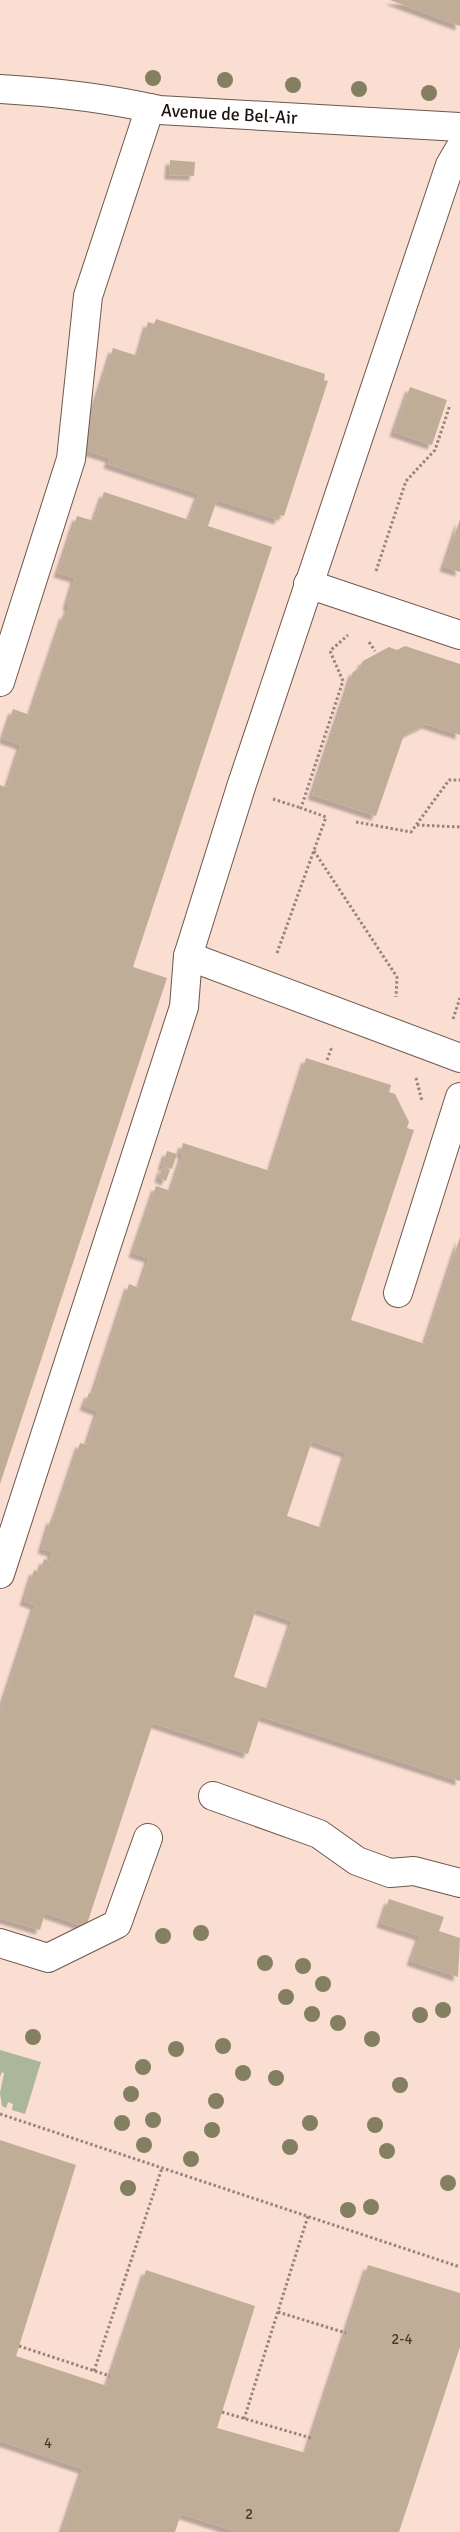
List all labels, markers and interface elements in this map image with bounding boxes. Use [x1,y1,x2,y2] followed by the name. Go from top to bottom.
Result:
[160,99,299,129] street label: Avenue de Bel-Air
[391,2330,413,2348] house number: 2-4
[44,2434,52,2452] house number: 4
[245,2505,253,2523] house number: 2

